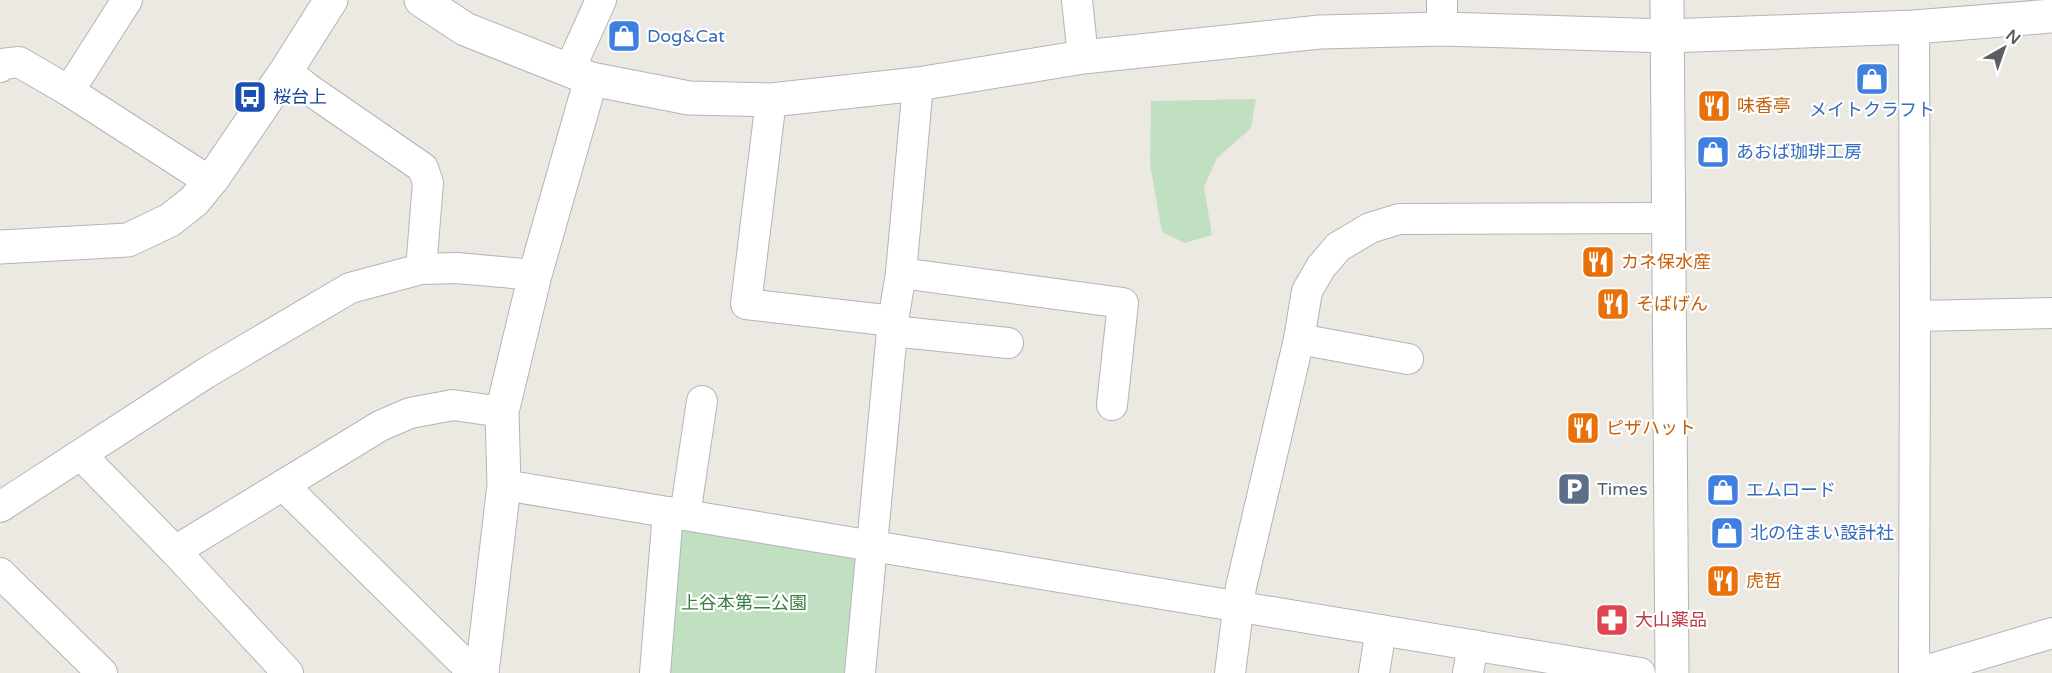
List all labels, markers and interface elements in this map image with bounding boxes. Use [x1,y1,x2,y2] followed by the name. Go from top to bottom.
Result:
[606,18,642,54] shop icon: Dog&Cat
[1974,18,2034,78] north arrow
[647,25,725,47] place label: Dog&Cat
[2002,25,2024,49] text: N
[1854,61,1890,97] shop icon: メイトクラフト
[232,79,268,115] bus stop icon: 桜台上
[273,86,327,108] place label: 桜台上
[1696,88,1732,124] restaurant icon: 味香亭
[1737,95,1791,117] place label: 味香亭
[1809,99,1935,121] place label: メイトクラフト
[1695,134,1731,170] shop icon: あおば珈琲工房
[1736,141,1862,163] place label: あおば珈琲工房
[1580,244,1616,280] restaurant icon: カネ保水産
[1621,251,1711,273] place label: カネ保水産
[1595,286,1631,322] restaurant icon: そばげん
[1636,293,1708,315] place label: そばげん
[1565,410,1601,446] restaurant icon: ピザハット
[1606,417,1696,439] place label: ピザハット
[1556,471,1592,507] parking icon: Times
[1705,472,1741,508] shop icon: エムロード
[1597,478,1648,500] place label: Times
[1746,479,1836,501] place label: エムロード
[1709,515,1745,551] shop icon: 北の住まい設計社
[1750,522,1894,544] place label: 北の住まい設計社
[1705,563,1741,599] restaurant icon: 虎哲
[1746,570,1782,592] place label: 虎哲
[681,592,807,614] park label: 上谷本第二公園
[1594,602,1630,638] pharmacy icon: 大山薬品
[1635,609,1707,631] place label: 大山薬品

